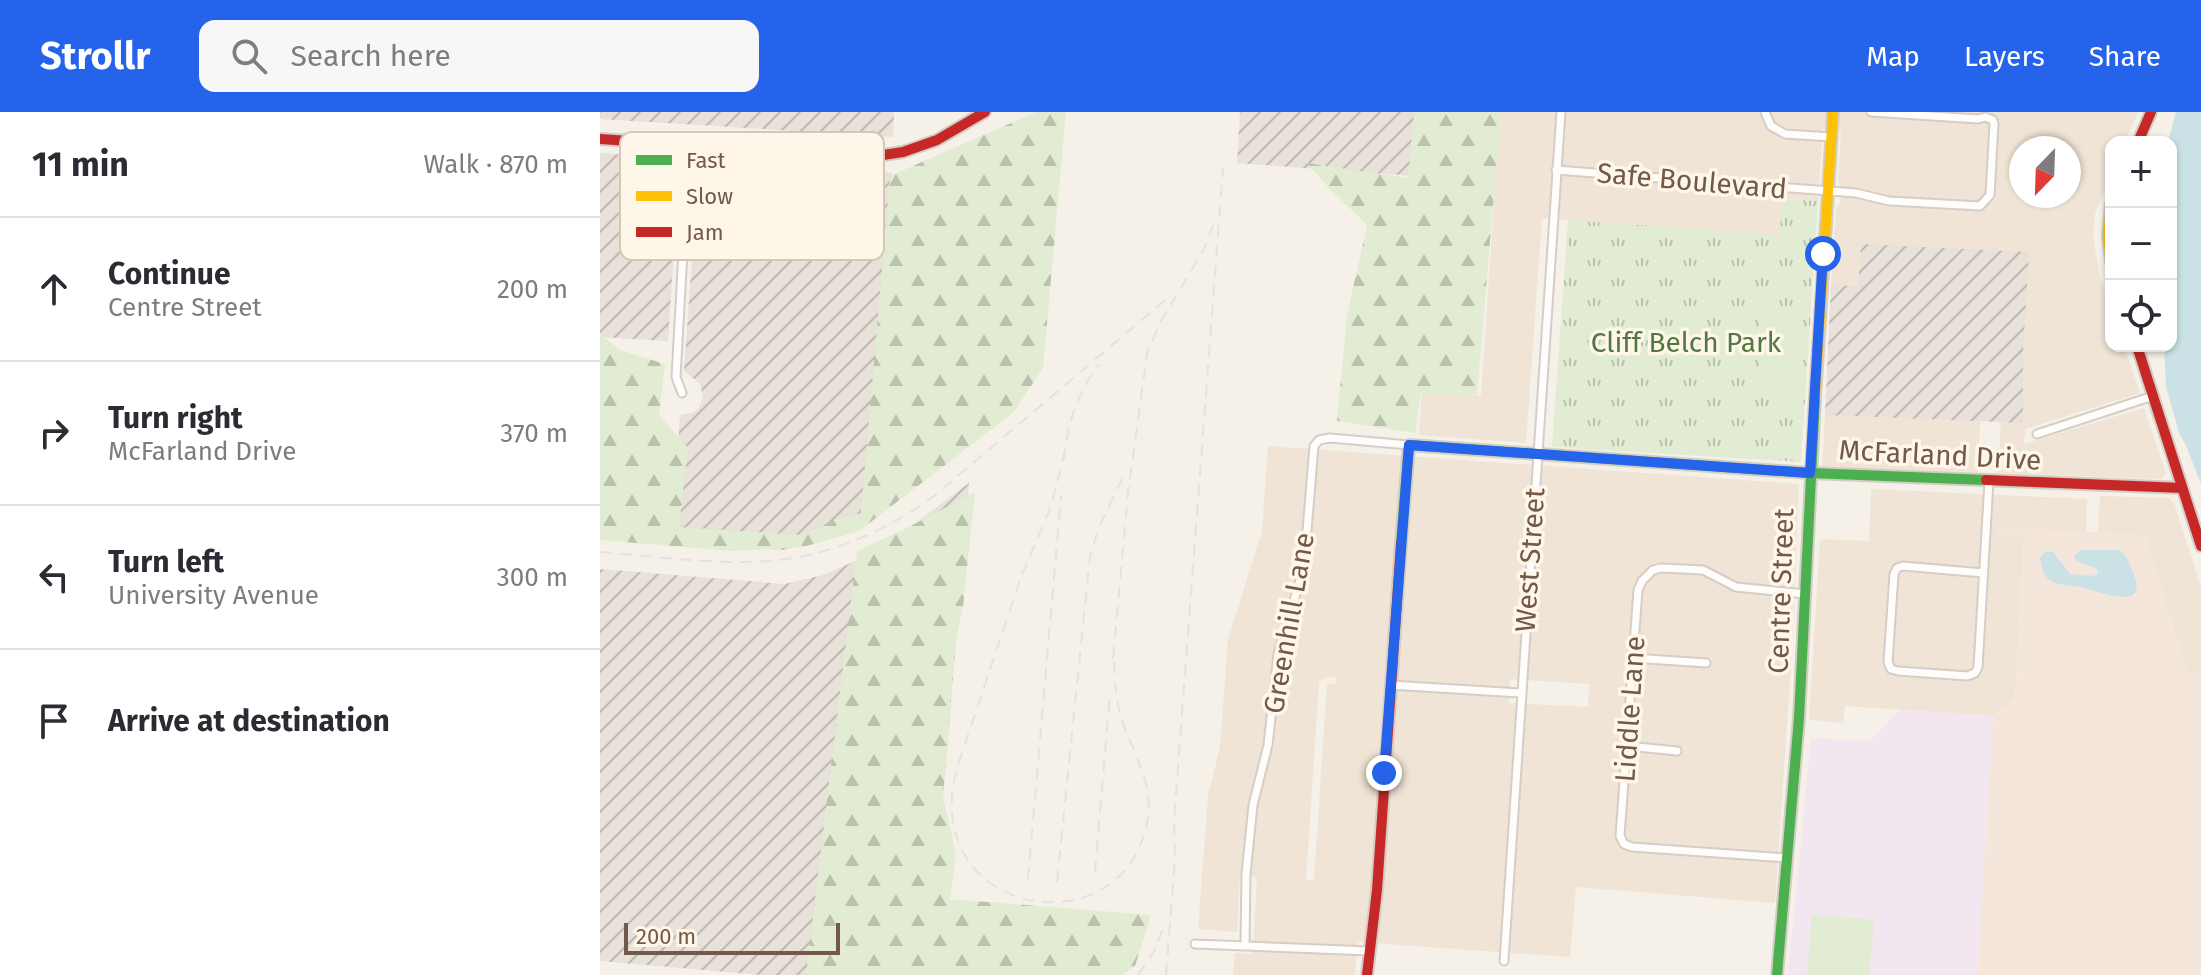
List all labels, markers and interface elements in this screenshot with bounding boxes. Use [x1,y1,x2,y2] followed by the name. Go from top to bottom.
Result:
[199,20,759,92] search box
[40,33,151,79] text: Strollr
[227,34,271,78] icon: search
[291,38,451,74] text: Search here
[1866,40,1920,73] text: Map
[1964,40,2045,73] text: Layers
[2089,40,2161,73] text: Share
[620,132,884,260] legend
[2009,136,2081,208] north arrow
[2105,136,2177,352] map controls
[2105,136,2177,208] button: +
[32,144,129,185] text: 11 min
[686,147,726,174] text: Fast
[424,149,568,180] text: Walk · 870 m
[1596,156,1788,206] street label: Safe Boulevard
[686,183,733,210] text: Slow
[2105,208,2177,280] button: −
[686,219,724,246] text: Jam
[1805,236,1841,272] route start
[108,256,231,292] text: Continue
[32,267,76,311] icon: ahead
[497,274,568,305] text: 200 m
[2105,280,2177,352] button: locate
[108,292,262,323] text: Centre Street
[1591,326,1782,359] park label: Cliff Belch Park
[108,400,243,436] text: Turn right
[32,411,76,455] icon: right
[500,418,568,449] text: 370 m
[1838,433,2042,477] street label: McFarland Drive
[108,436,296,467] text: McFarland Drive
[1508,486,1552,633] street label: West Street
[1762,507,1800,674] street label: Centre Street
[1257,530,1321,716] street label: Greenhill Lane
[108,544,224,580] text: Turn left
[32,555,76,599] icon: left
[497,562,568,593] text: 300 m
[108,580,319,611] text: University Avenue
[1608,635,1652,783] street label: Liddle Lane
[32,699,76,743] icon: arrive
[108,703,390,739] text: Arrive at destination
[1366,755,1402,791] route end
[624,919,840,955] scale bar
[636,923,696,950] text: 200 m

